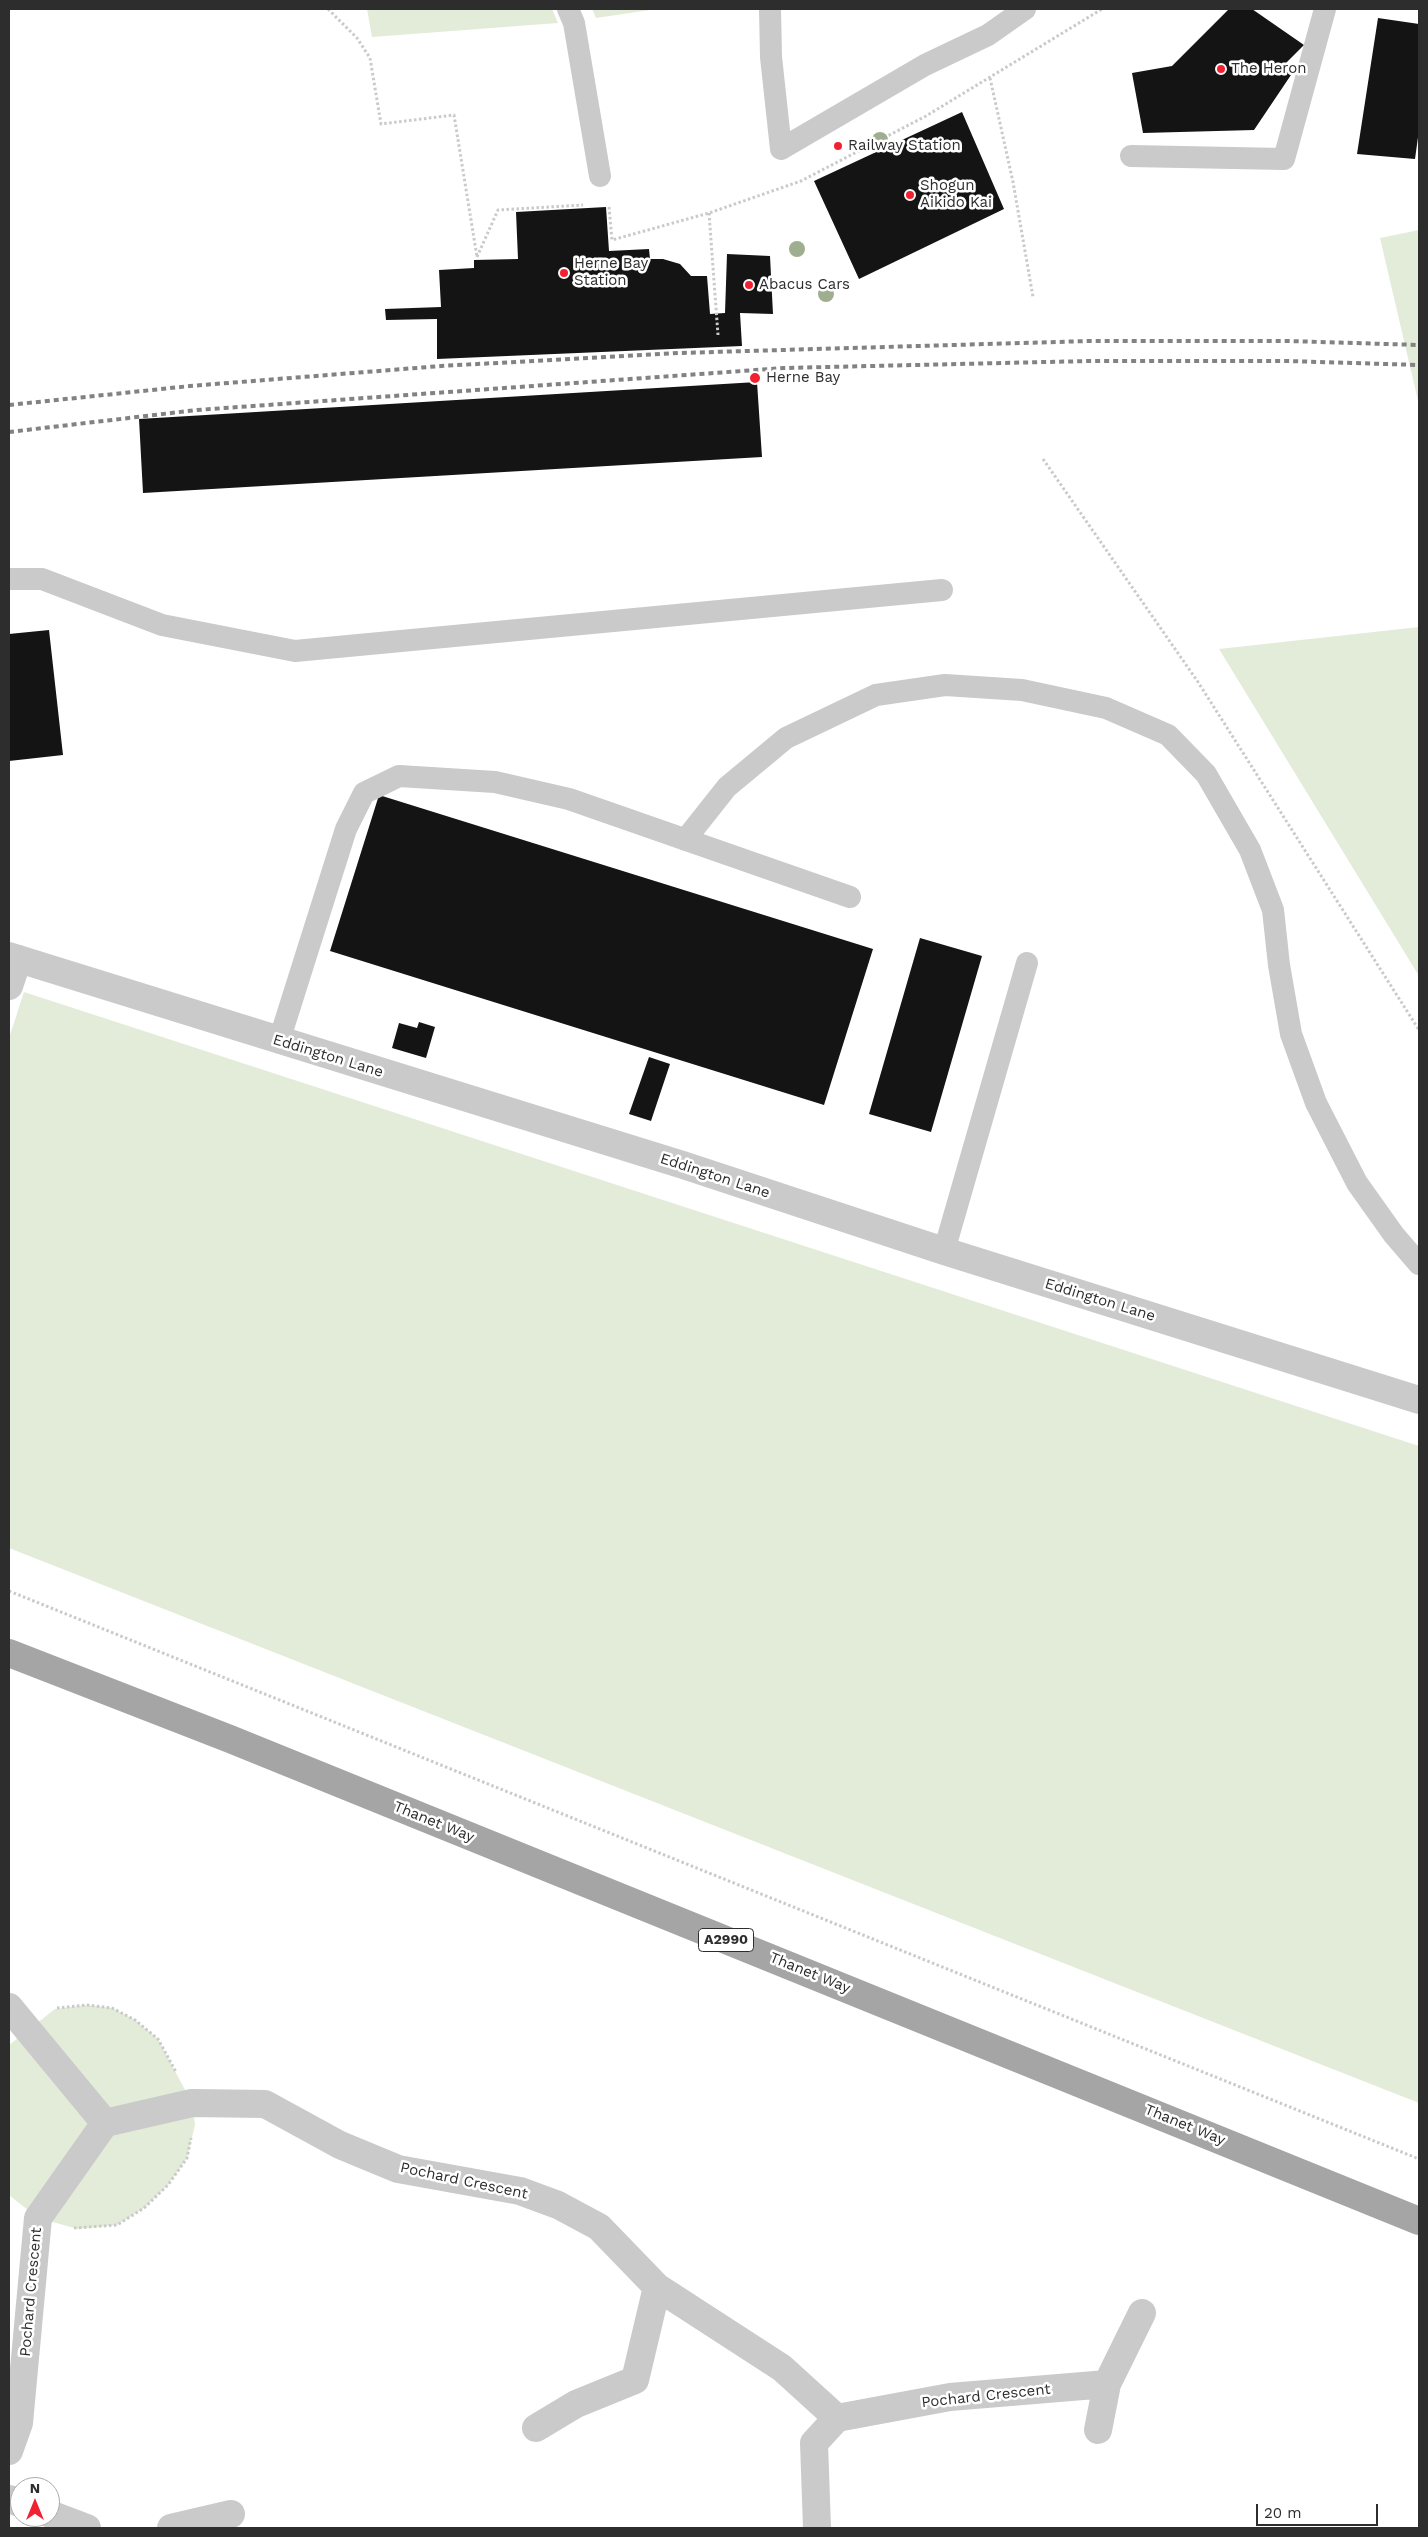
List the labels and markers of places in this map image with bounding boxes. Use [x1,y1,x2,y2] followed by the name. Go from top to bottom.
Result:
[1231,60,1307,78] place label: The Heron
[1215,63,1227,75] marker: The Heron
[848,137,961,155] place label: Railway Station
[832,140,844,152] marker: Railway Station
[920,177,992,212] place label: Shogun Aikido Kai
[904,189,916,201] marker: Shogun Aikido Kai
[574,255,648,290] place label: Herne Bay Station
[558,267,570,279] marker: Herne Bay Station
[759,276,850,294] place label: Abacus Cars
[743,279,755,291] marker: Abacus Cars
[766,369,840,387] place label: Herne Bay
[748,371,762,385] marker: Herne Bay

